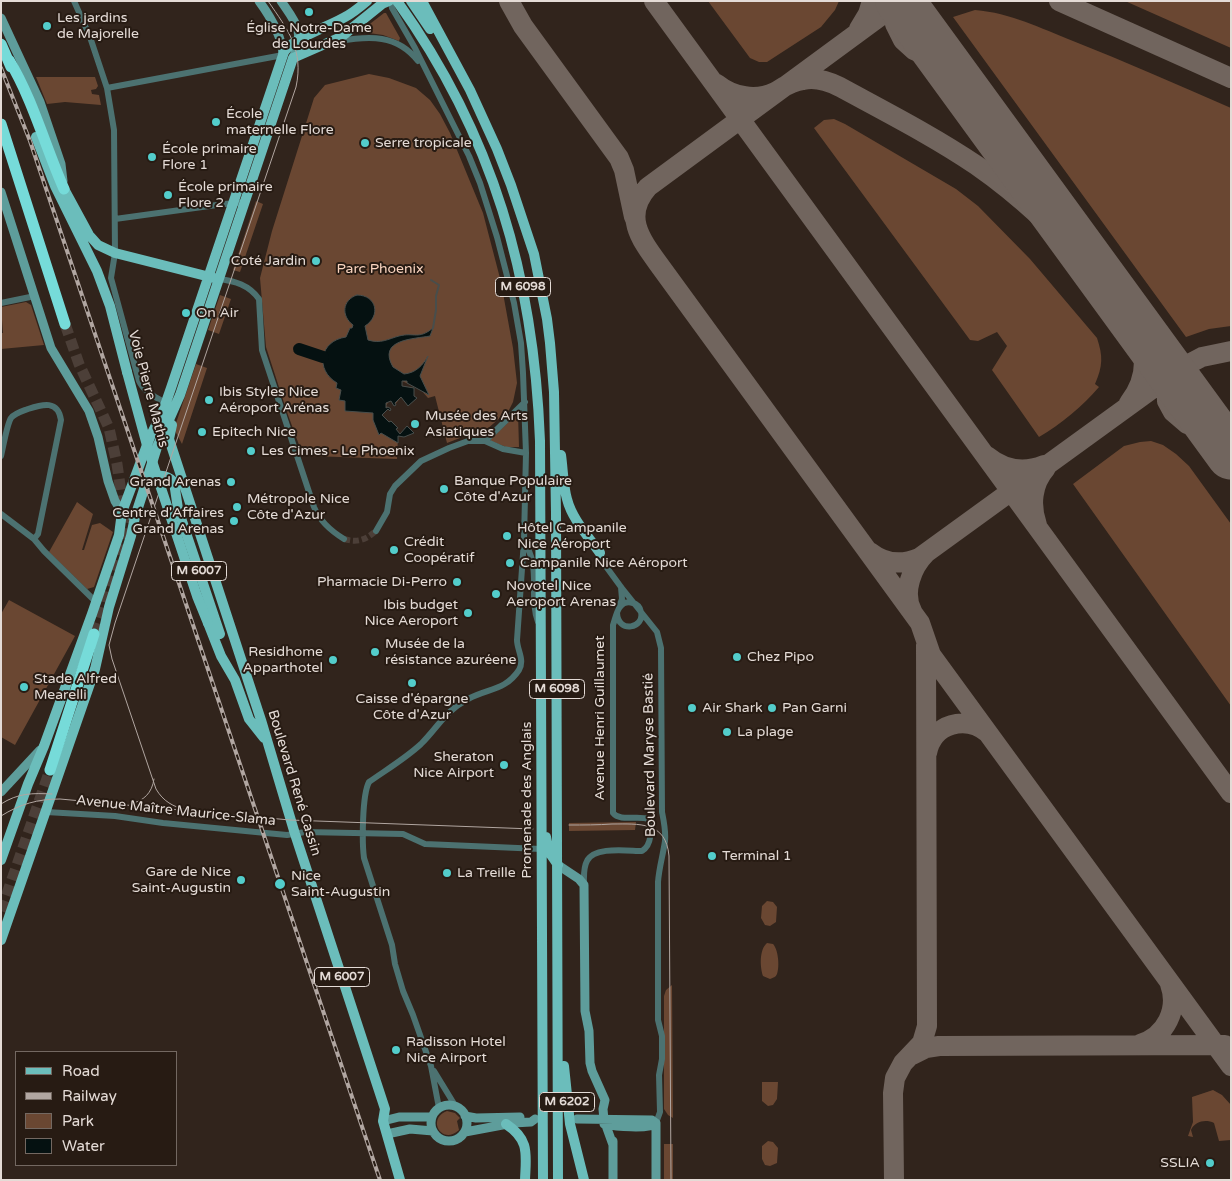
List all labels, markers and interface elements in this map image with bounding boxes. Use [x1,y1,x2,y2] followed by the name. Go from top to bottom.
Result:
[303,6,315,18] marker: Église Notre-Dame de Lourdes
[57,10,139,42] place label: Les jardins de Majorelle
[41,20,53,32] marker: Les jardins de Majorelle
[246,20,372,52] place label: Église Notre-Dame de Lourdes
[226,106,334,138] place label: École maternelle Flore
[210,116,222,128] marker: École maternelle Flore
[375,135,472,151] place label: Serre tropicale
[359,137,371,149] marker: Serre tropicale
[162,141,257,174] place label: École primaire Flore 1
[146,151,158,163] marker: École primaire Flore 1
[178,179,273,212] place label: École primaire Flore 2
[162,189,174,201] marker: École primaire Flore 2
[231,253,306,269] place label: Coté Jardin
[310,255,322,267] marker: Coté Jardin
[336,261,424,277] park label: Parc Phoenix
[496,278,550,296] road number: M 6098
[196,305,239,321] place label: On Air
[180,307,192,319] marker: On Air
[124,329,172,449] street label: Voie Pierre Mathis
[219,384,329,417] place label: Ibis Styles Nice Aéroport Arénas
[203,394,215,406] marker: Ibis Styles Nice Aéroport Arénas
[425,408,528,441] place label: Musée des Arts Asiatiques
[409,418,421,430] marker: Musée des Arts Asiatiques
[212,424,296,440] place label: Epitech Nice
[196,426,208,438] marker: Epitech Nice
[261,443,415,459] place label: Les Cimes - Le Phoenix
[245,445,257,457] marker: Les Cimes - Le Phoenix
[454,473,572,506] place label: Banque Populaire Côte d'Azur
[130,474,221,490] place label: Grand Arenas
[225,476,237,488] marker: Grand Arenas
[438,483,450,495] marker: Banque Populaire Côte d'Azur
[247,491,350,524] place label: Métropole Nice Côte d'Azur
[231,501,243,513] marker: Métropole Nice Côte d'Azur
[112,505,224,538] place label: Centre d'Affaires Grand Arenas
[228,515,240,527] marker: Centre d'Affaires Grand Arenas
[517,520,627,552] place label: Hôtel Campanile Nice Aéroport
[501,530,513,542] marker: Hôtel Campanile Nice Aéroport
[404,534,475,566] place label: Crédit Coopératif
[388,544,400,556] marker: Crédit Coopératif
[520,555,688,571] place label: Campanile Nice Aéroport
[504,557,516,569] marker: Campanile Nice Aéroport
[172,562,226,580] road number: M 6007
[317,574,447,590] place label: Pharmacie Di-Perro
[451,576,463,588] marker: Pharmacie Di-Perro
[506,578,616,610] place label: Novotel Nice Aeroport Arenas
[490,588,502,600] marker: Novotel Nice Aeroport Arenas
[365,597,458,630] place label: Ibis budget Nice Aeroport
[462,607,474,619] marker: Ibis budget Nice Aeroport
[592,635,608,801] street label: Avenue Henri Guillaumet
[385,636,516,669] place label: Musée de la résistance azuréene
[243,644,323,676] place label: Residhome Apparthotel
[369,646,381,658] marker: Musée de la résistance azuréene
[747,649,814,665] place label: Chez Pipo
[731,651,743,663] marker: Chez Pipo
[327,654,339,666] marker: Residhome Apparthotel
[34,671,117,704] place label: Stade Alfred Mearelli
[640,673,660,837] street label: Boulevard Maryse Bastié
[406,677,418,689] marker: Caisse d'épargne Côte d'Azur
[530,680,584,699] road number: M 6098
[18,681,30,693] marker: Stade Alfred Mearelli
[355,691,469,724] place label: Caisse d'épargne Côte d'Azur
[702,700,763,716] place label: Air Shark
[782,700,847,716] place label: Pan Garni
[686,702,698,714] marker: Air Shark
[766,702,778,714] marker: Pan Garni
[264,708,324,858] street label: Boulevard René Cassin
[519,722,535,878] street label: Promenade des Anglais
[737,724,794,740] place label: La plage
[721,726,733,738] marker: La plage
[413,749,494,782] place label: Sheraton Nice Airport
[498,759,510,771] marker: Sheraton Nice Airport
[75,792,277,830] street label: Avenue Maître Maurice-Slama
[722,848,792,864] place label: Terminal 1
[706,850,718,862] marker: Terminal 1
[132,864,231,896] place label: Gare de Nice Saint-Augustin
[457,865,516,881] place label: La Treille
[441,867,453,879] marker: La Treille
[291,868,390,900] place label: Nice Saint-Augustin
[235,874,247,886] marker: Gare de Nice Saint-Augustin
[273,877,287,891] marker: Nice Saint-Augustin
[314,968,370,986] road number: M 6007
[406,1034,506,1066] place label: Radisson Hotel Nice Airport
[390,1044,402,1056] marker: Radisson Hotel Nice Airport
[15,1051,178,1166] legend
[62,1062,100,1080] text: Road
[62,1087,117,1105] text: Railway
[540,1092,594,1112] road number: M 6202
[62,1112,94,1130] text: Park
[62,1137,105,1155] text: Water
[1160,1155,1200,1171] place label: SSLIA
[1204,1157,1216,1169] marker: SSLIA

